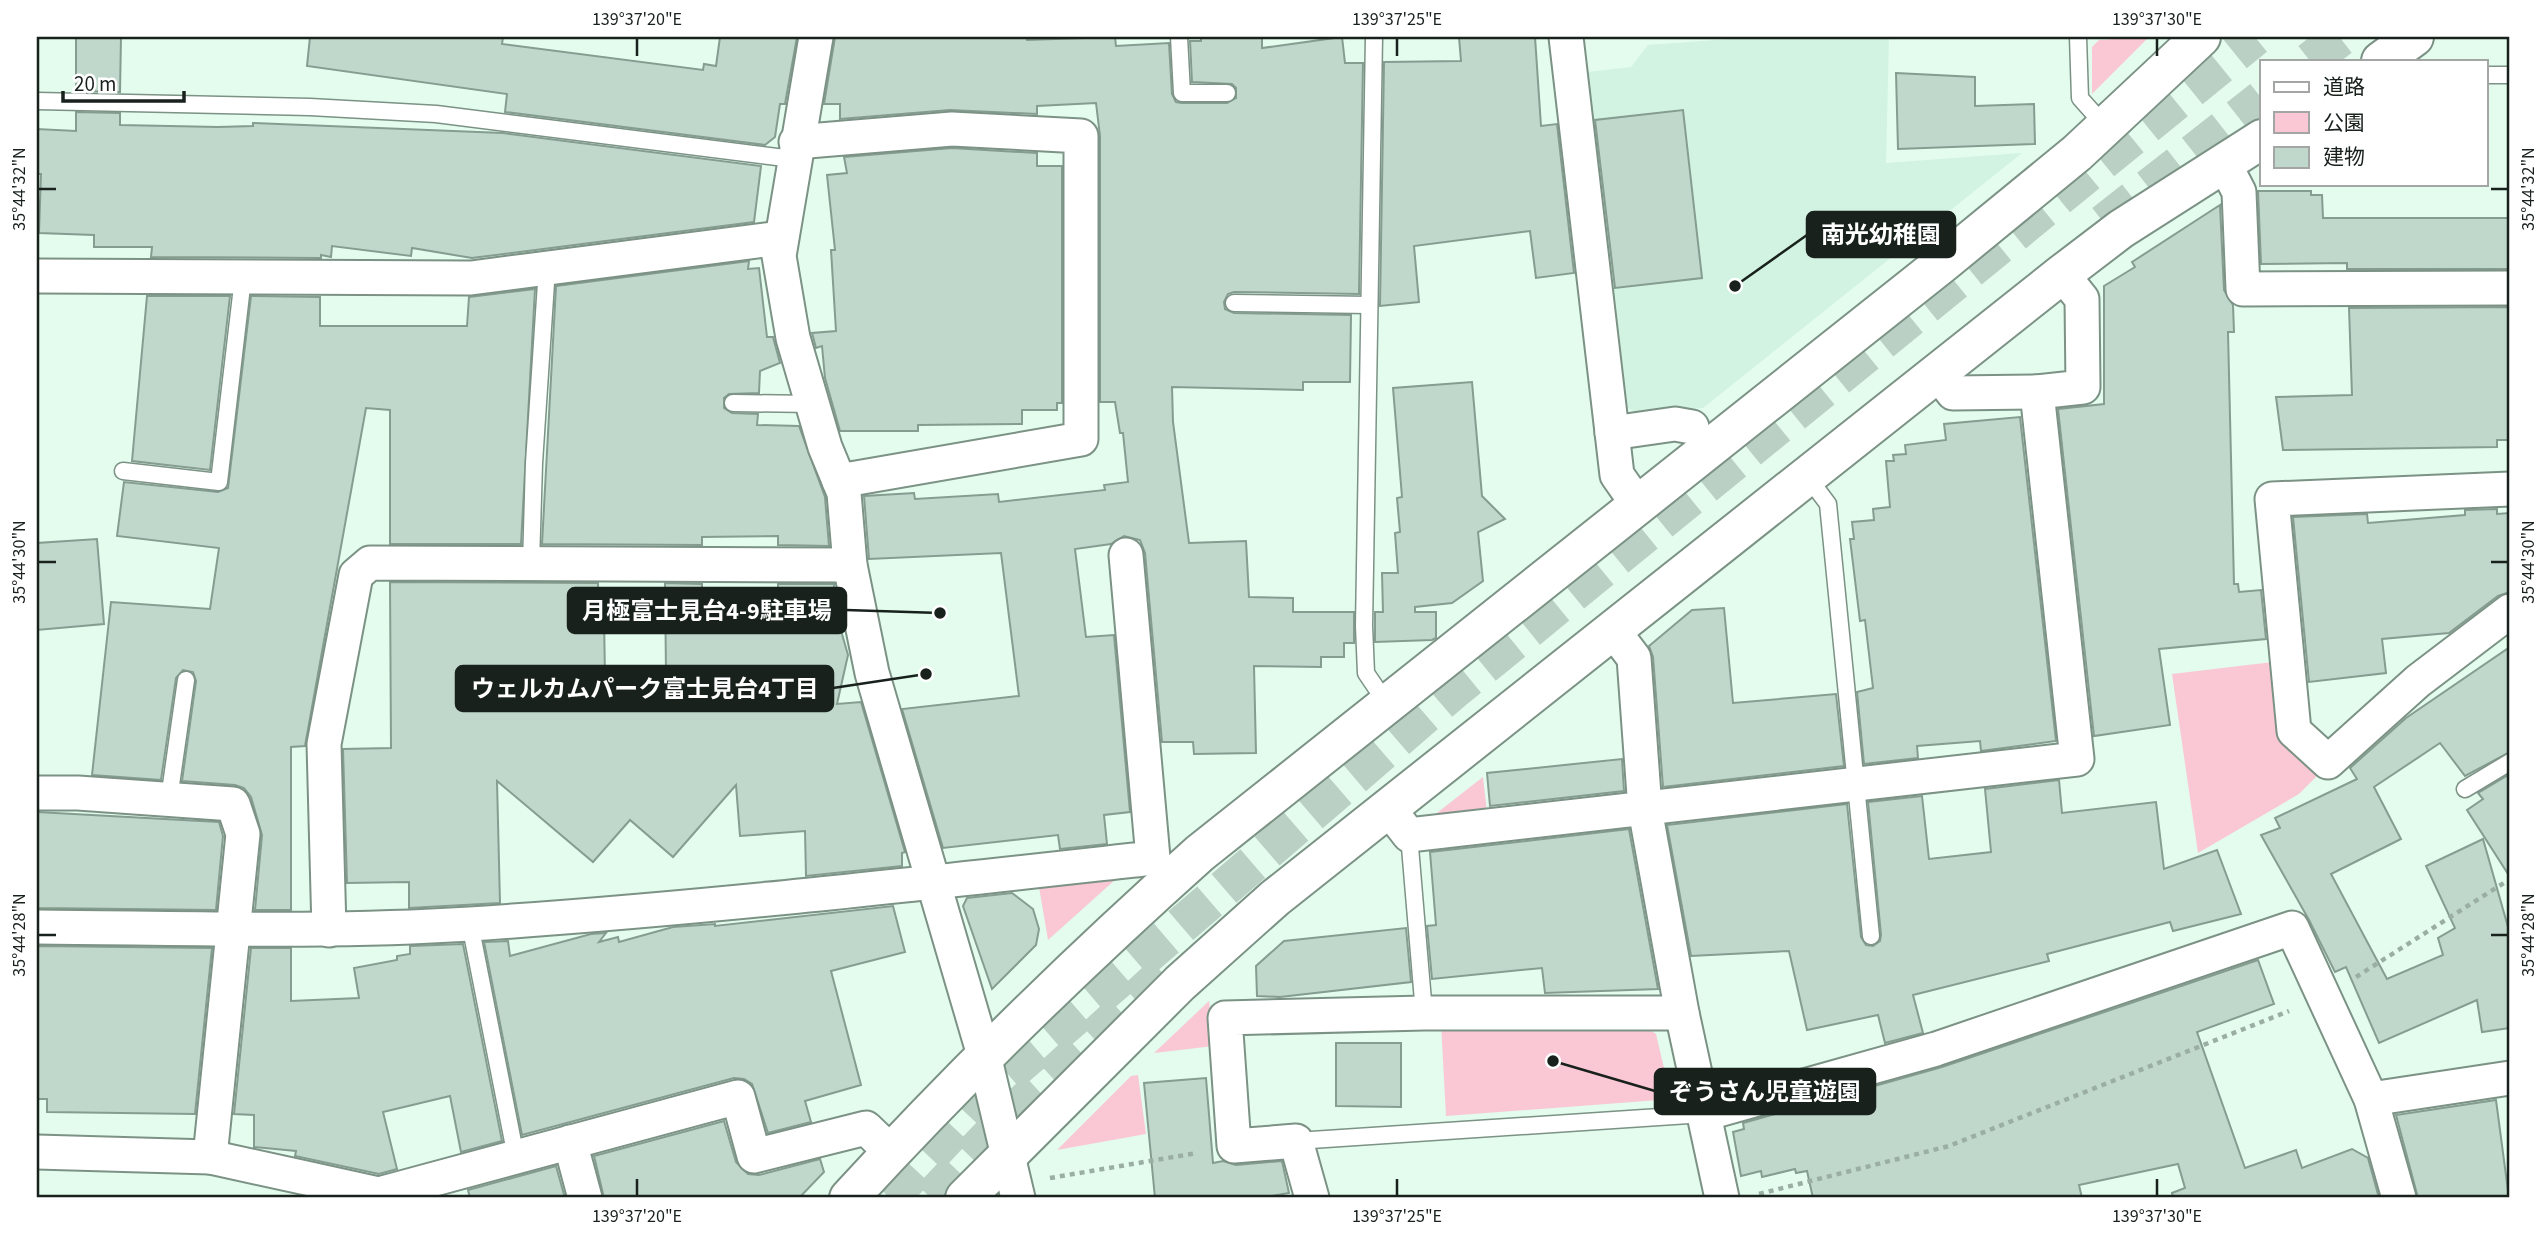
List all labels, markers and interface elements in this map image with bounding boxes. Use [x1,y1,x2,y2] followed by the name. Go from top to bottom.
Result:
[592,7,682,32] text: 139°37'20"E
[1352,7,1442,32] text: 139°37'25"E
[2112,7,2202,32] text: 139°37'30"E
[63,60,184,104] scale bar
[2260,60,2488,186] legend
[74,69,116,99] text: 20 m
[2323,72,2365,102] text: 道路
[2323,108,2365,138] text: 公園
[2323,142,2365,172] text: 建物
[7,147,32,231] text: 35°44'32"N
[2516,147,2541,231] text: 35°44'32"N
[1807,212,1955,257] callout: 南光幼稚園
[1821,218,1941,253] text: 南光幼稚園
[7,520,32,604] text: 35°44'30"N
[2516,520,2541,604] text: 35°44'30"N
[568,588,846,633] callout: 月極富士見台4-9駐車場
[582,594,832,629] text: 月極富士見台4-9駐車場
[456,666,833,711] callout: ウェルカムパーク富士見台4丁目
[471,672,819,707] text: ウェルカムパーク富士見台4丁目
[7,893,32,977] text: 35°44'28"N
[2516,893,2541,977] text: 35°44'28"N
[1655,1069,1875,1114] callout: ぞうさん児童遊園
[1669,1075,1861,1110] text: ぞうさん児童遊園
[592,1204,682,1229] text: 139°37'20"E
[1352,1204,1442,1229] text: 139°37'25"E
[2112,1204,2202,1229] text: 139°37'30"E

